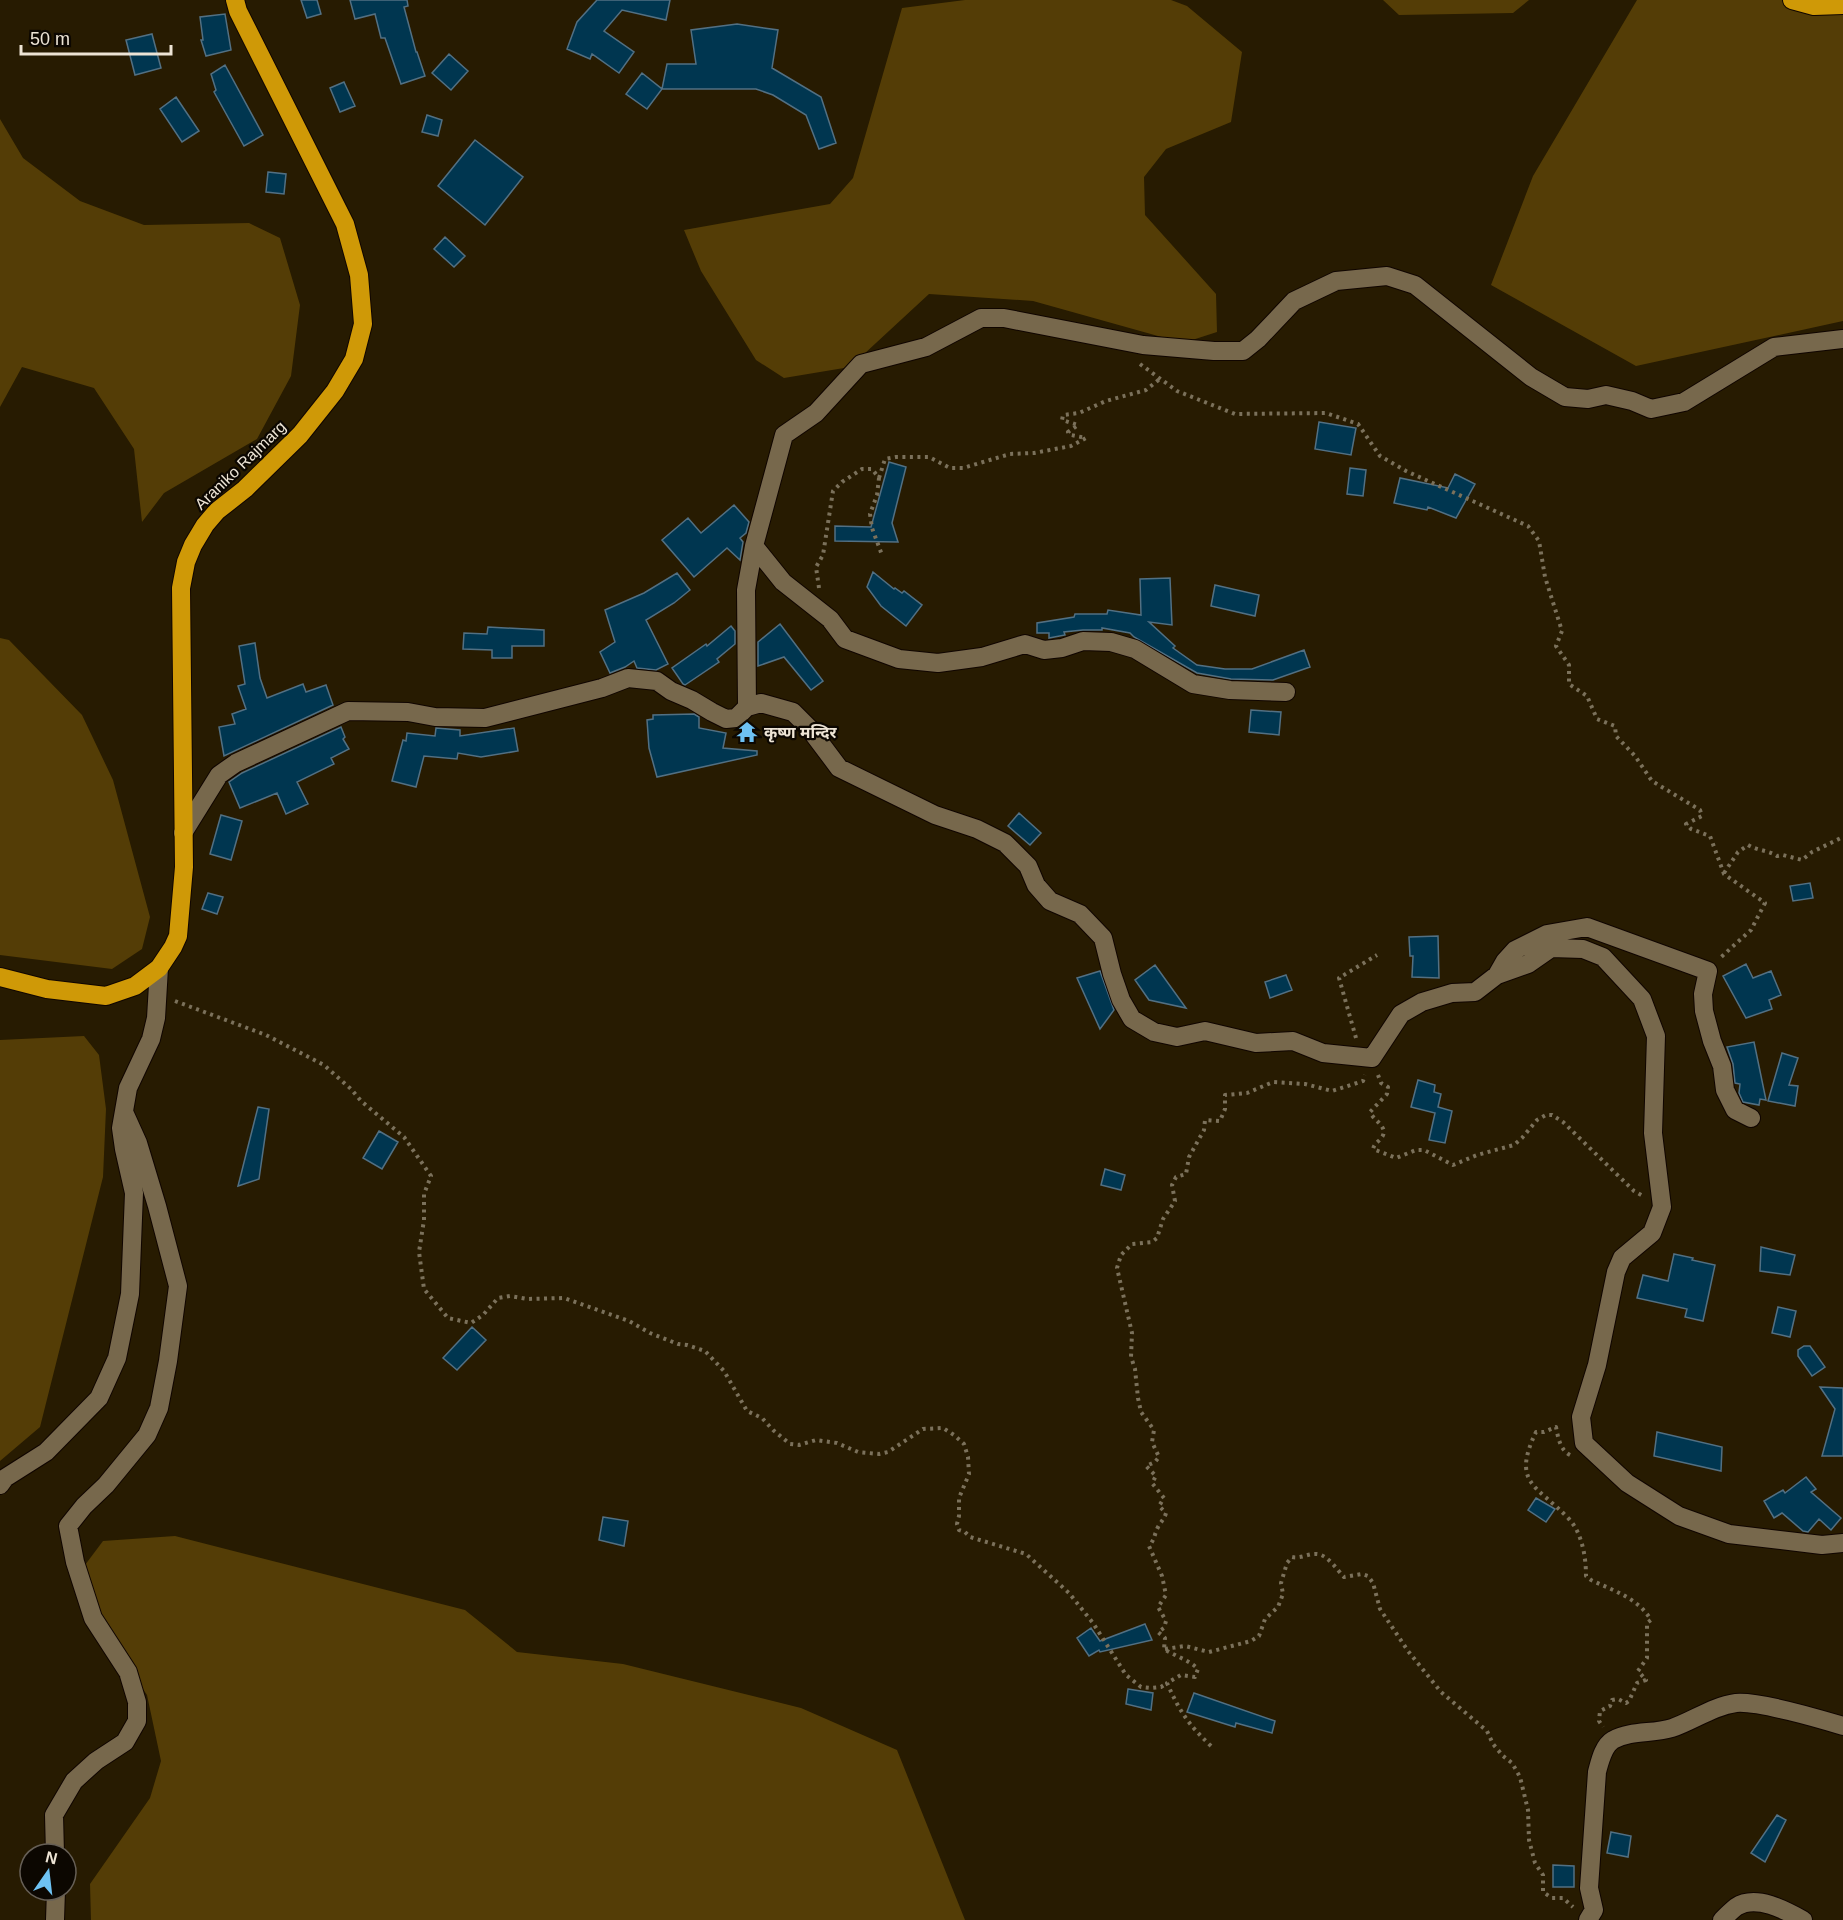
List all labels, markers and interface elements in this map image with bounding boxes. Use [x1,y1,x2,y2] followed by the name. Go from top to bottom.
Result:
[21,18,171,56] scale bar
[30,29,70,49] text: 50 m
[192,418,289,513] street label: Araniko Rajmarg
[735,720,759,744] temple icon: कृष्ण मन्दिर
[764,724,837,743] place label: कृष्ण मन्दिर
[18,1842,78,1902] north arrow
[44,1848,59,1868] text: N

